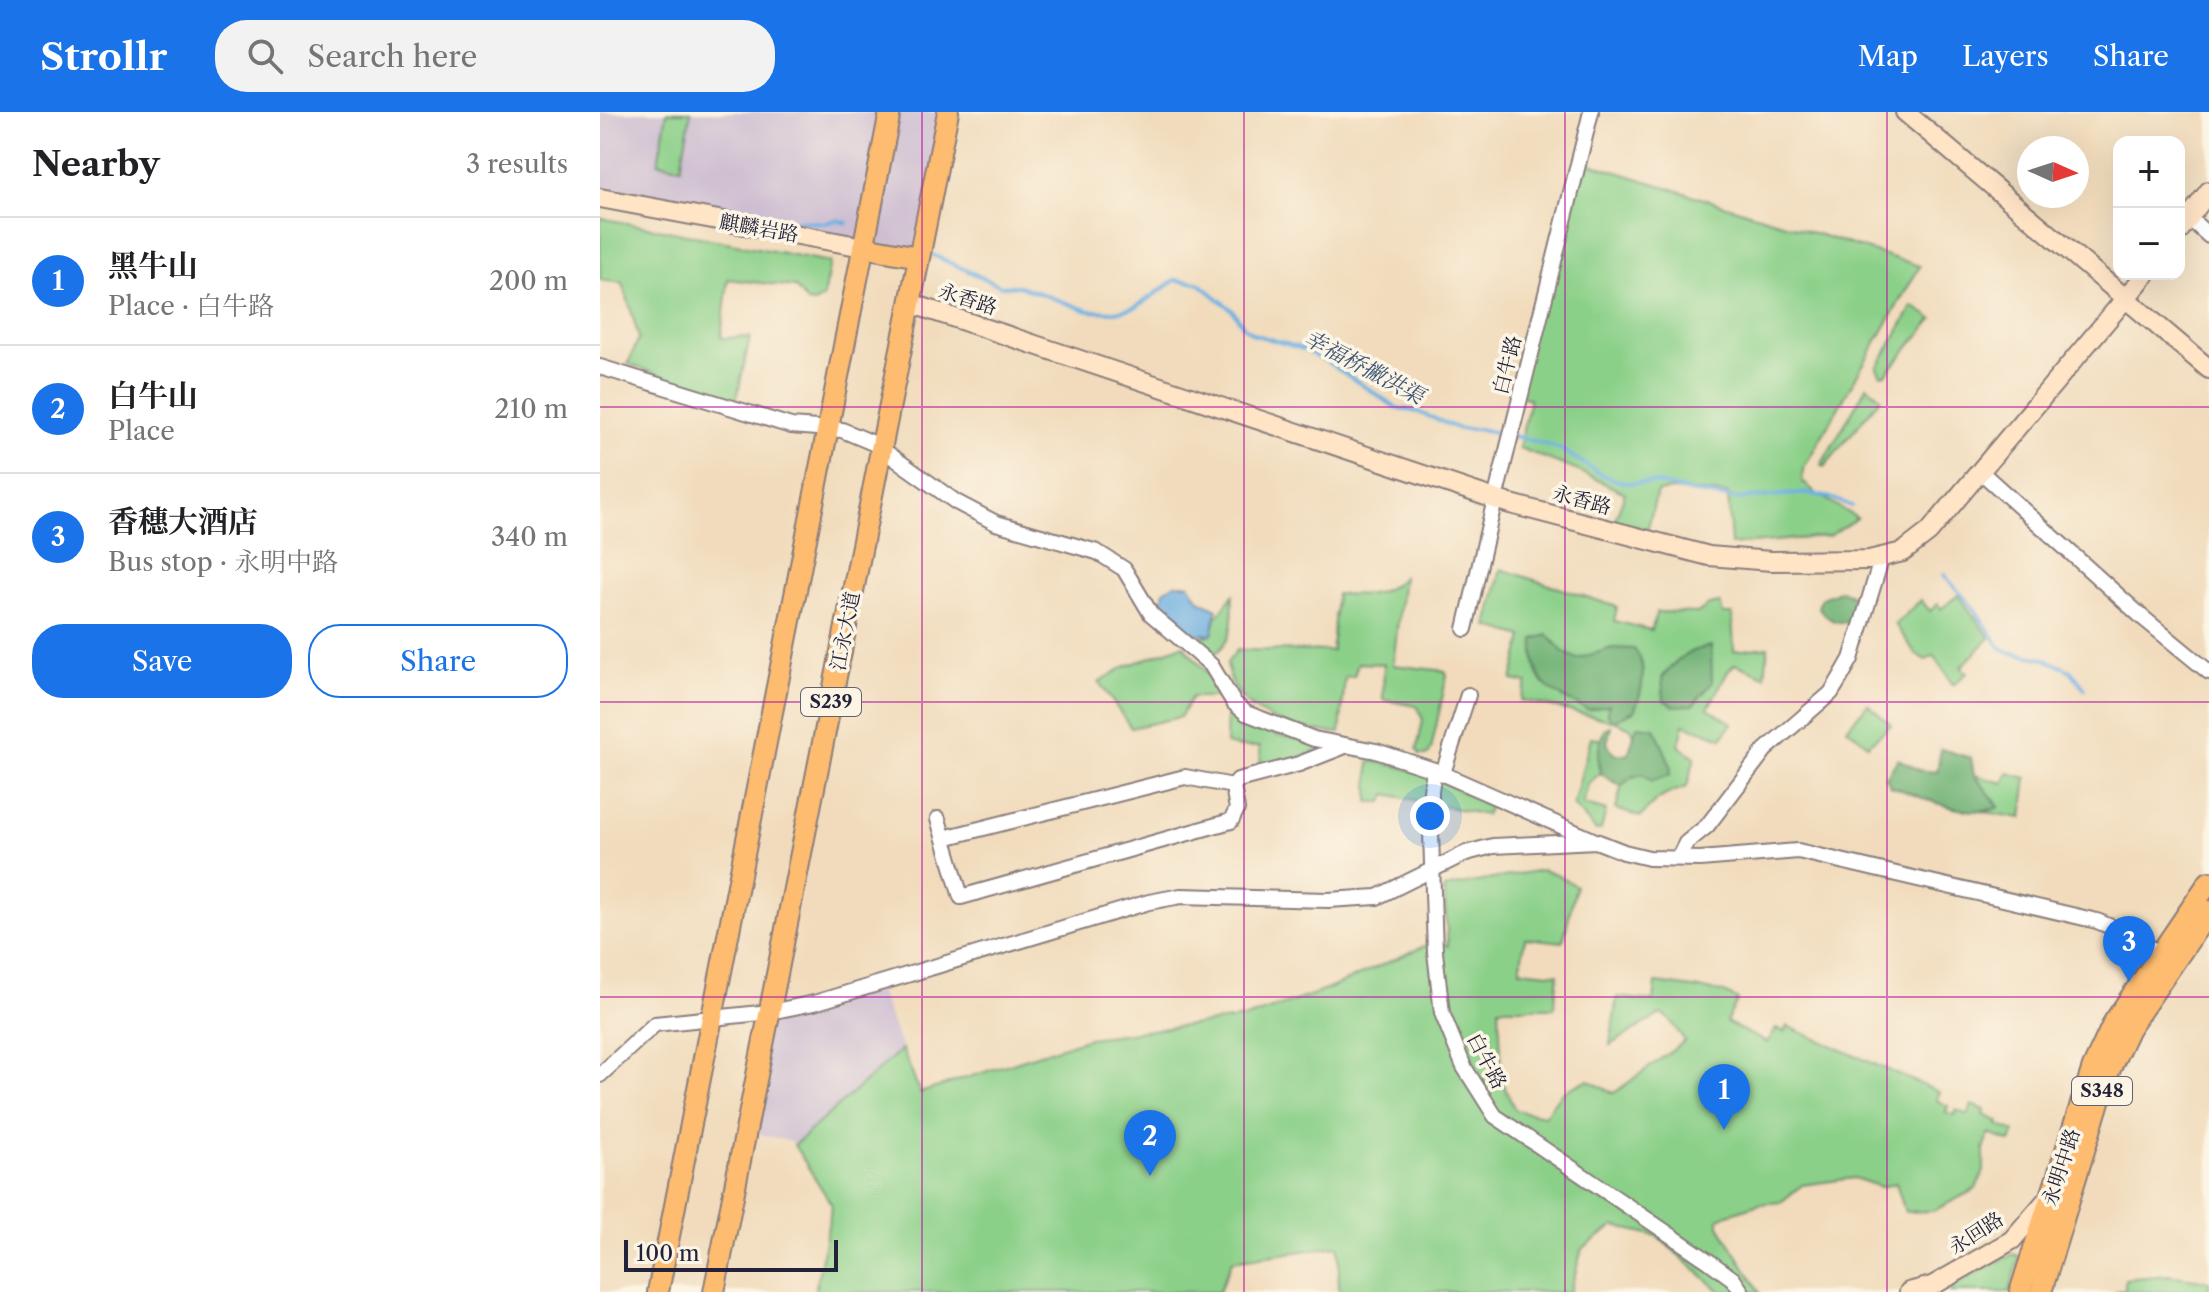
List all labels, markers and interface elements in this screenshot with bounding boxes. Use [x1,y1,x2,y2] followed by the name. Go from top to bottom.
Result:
[215,20,775,92] search box
[40,33,167,80] text: Strollr
[243,34,287,78] icon: search
[307,38,477,75] text: Search here
[1858,39,1918,73] text: Map
[1962,39,2049,73] text: Layers
[2093,39,2169,73] text: Share
[2017,136,2089,208] north arrow
[2113,136,2185,280] map controls
[2113,136,2185,208] button: +
[32,143,160,185] text: Nearby
[466,148,568,180] text: 3 results
[2113,208,2185,280] button: −
[718,209,800,247] street label: 麒麟岩路
[108,247,198,284] text: 黑牛山
[52,265,64,297] text: 1
[489,265,568,297] text: 200 m
[936,278,1000,320] street label: 永香路
[108,290,274,322] text: Place · 白牛路
[1299,324,1431,411] water label: 幸福桥撇洪渠
[1488,333,1526,397] street label: 白牛路
[108,377,198,414] text: 白牛山
[50,393,66,425] text: 2
[495,393,568,425] text: 210 m
[108,415,175,447] text: Place
[1550,481,1614,519] street label: 永香路
[108,503,258,540] text: 香穗大酒店
[51,521,65,553] text: 3
[491,521,568,553] text: 340 m
[108,546,338,578] text: Bus stop · 永明中路
[826,589,864,673] street label: 江永大道
[32,624,292,698] button: Save
[308,624,568,698] button: Share
[801,688,861,716] road number: S239
[1410,796,1450,836] your location
[2103,916,2155,982] pin: 3
[1462,1029,1512,1093] street label: 白牛路
[1698,1064,1750,1130] pin: 1
[2072,1077,2132,1105] road number: S348
[1124,1110,1176,1176] pin: 2
[2037,1125,2085,1209] street label: 永明中路
[1944,1207,2008,1259] street label: 永回路
[624,1236,838,1272] scale bar
[636,1240,699,1267] text: 100 m

